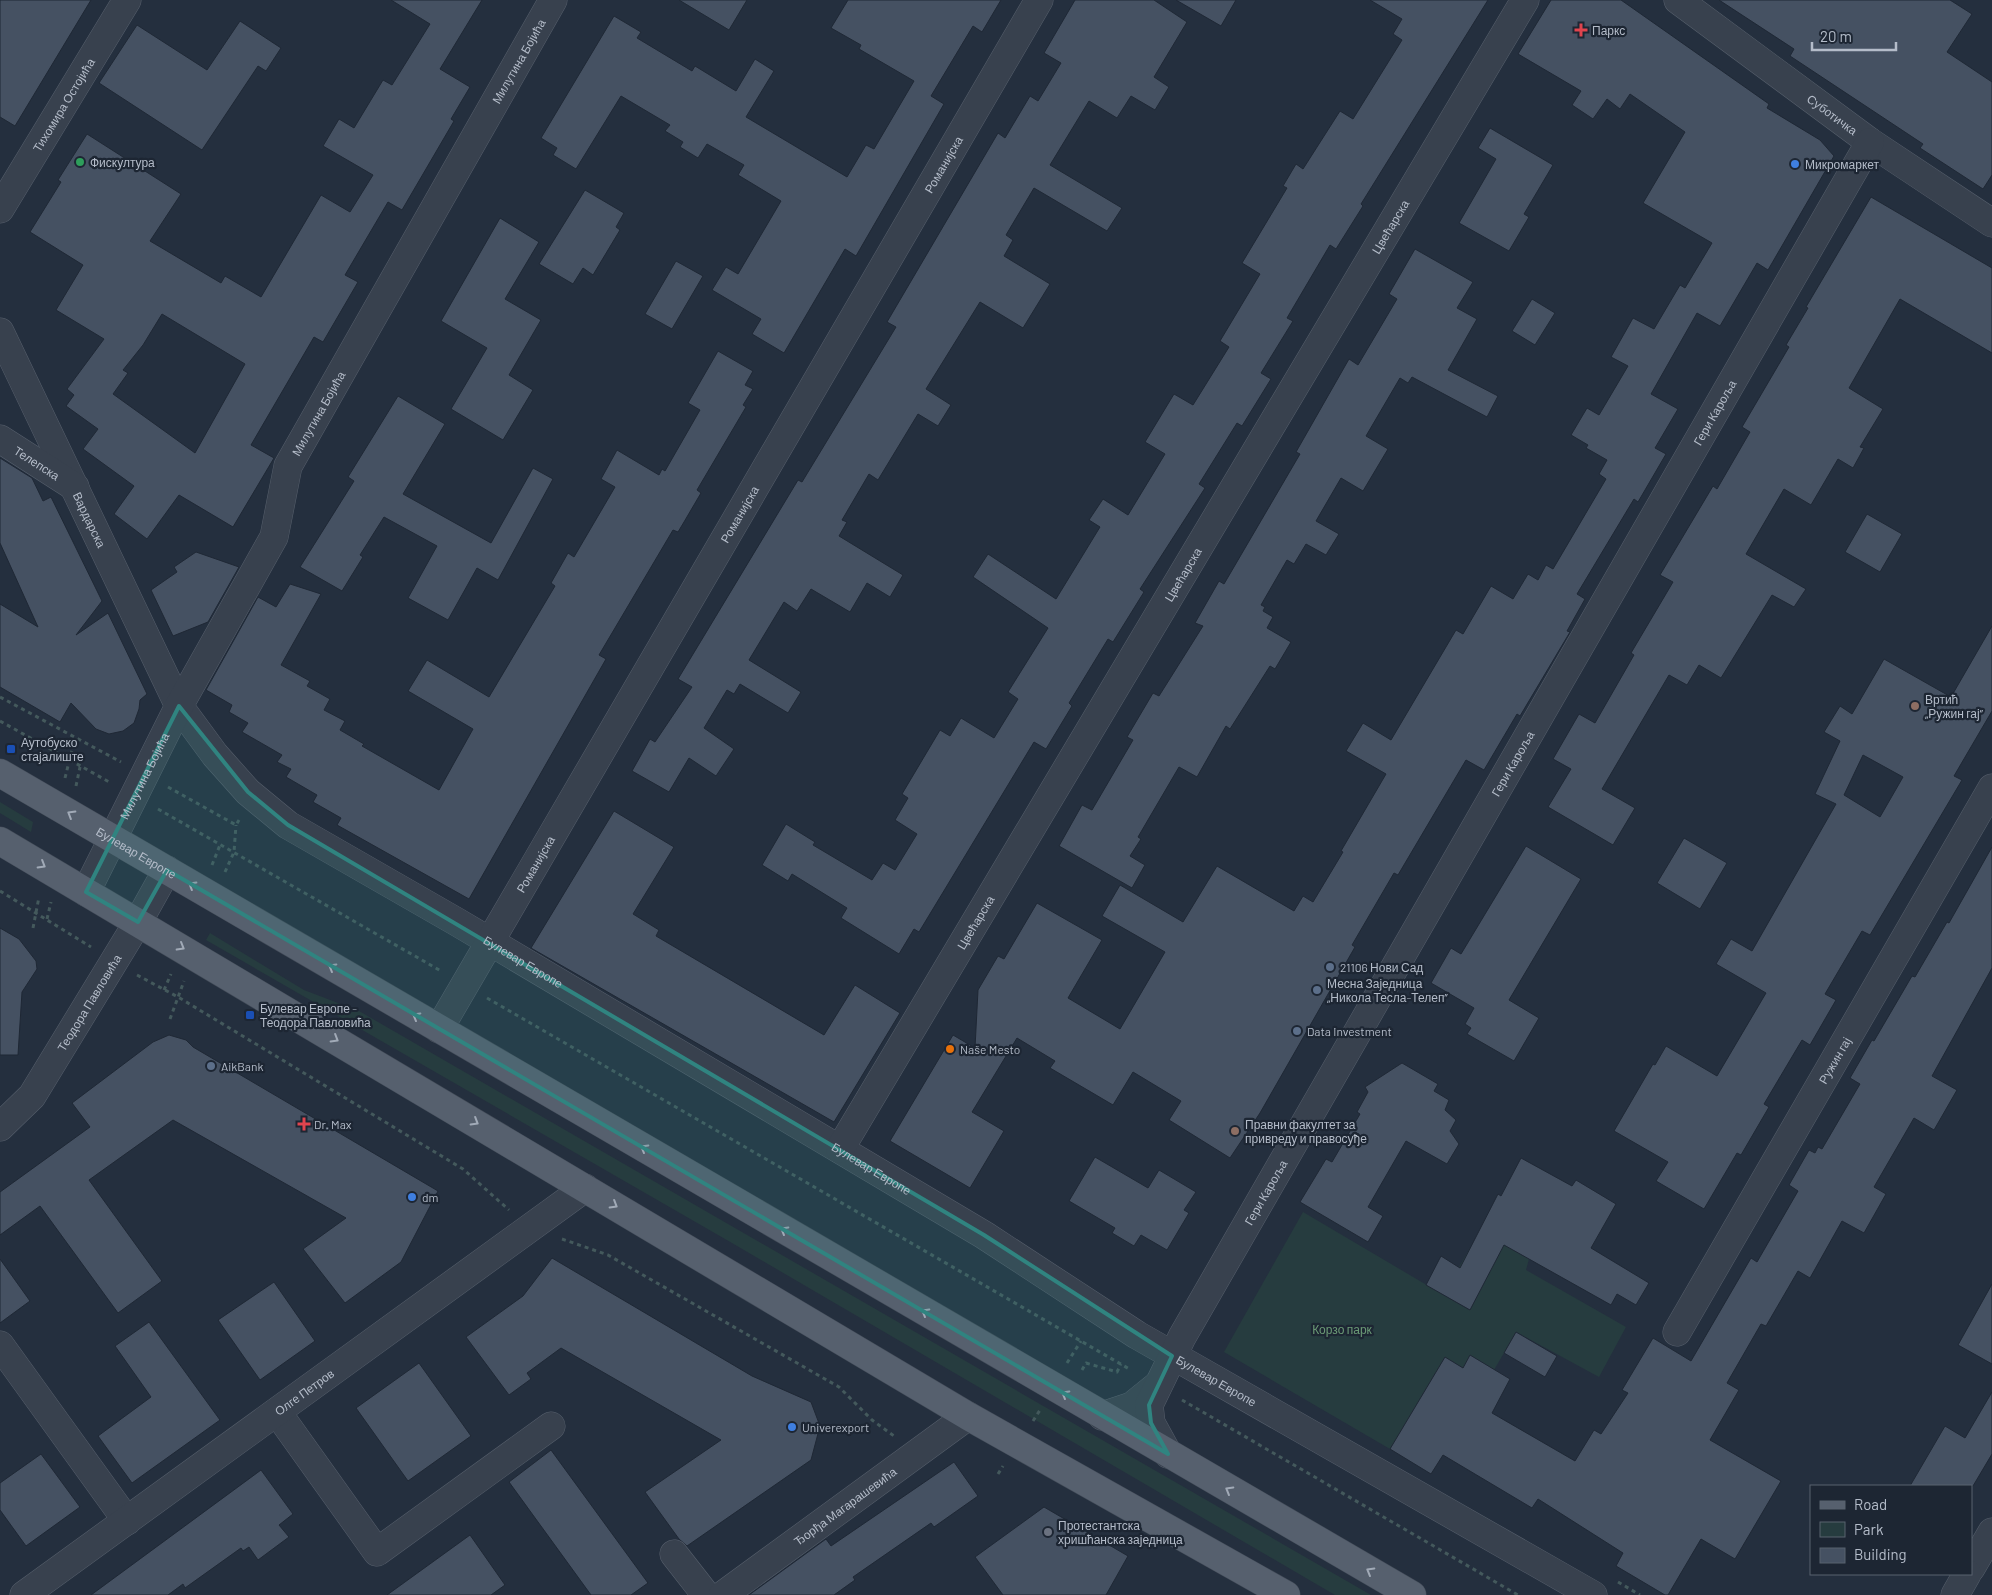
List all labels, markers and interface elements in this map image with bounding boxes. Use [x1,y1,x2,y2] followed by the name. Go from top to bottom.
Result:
[489,16,548,106] street label: Милутина Бојића
[1812,20,1896,52] scale bar
[1574,23,1588,37] marker: Паркс
[1592,23,1625,38] place label: Паркс
[1820,27,1852,45] text: 20 m
[30,55,97,154] street label: Тихомира Остојића
[1805,91,1860,137] street label: Суботичка
[921,133,965,195] street label: Романијска
[90,155,155,170] place label: Фискултура
[74,156,86,168] marker: Фискултура
[1805,157,1880,172] place label: Микромаркет
[1789,158,1801,170] marker: Микромаркет
[1369,197,1412,256] street label: Цвећарска
[289,368,348,458] street label: Милутина Бојића
[1690,377,1739,447] street label: Гери Кароља
[12,443,63,483] street label: Телепска
[717,483,761,545] street label: Романијска
[71,490,109,550] street label: Вардарска
[1161,545,1204,604] street label: Цвећарска
[1925,692,1984,721] place label: Вртић „Ружин гај”
[1909,700,1921,712] marker: Вртић „Ружин гај”
[1488,728,1537,798] street label: Гери Кароља
[117,730,172,821] street label: Милутина Бојића
[21,735,84,764] place label: Аутобуско стајалиште
[5,743,17,755] marker: Аутобуско стајалиште
[68,811,77,821] one-way arrow
[94,824,179,881] street label: Булевар Европе
[513,833,557,895] street label: Романијска
[37,859,46,869] one-way arrow
[188,881,197,891] one-way arrow
[954,893,997,952] street label: Цвећарска
[481,932,566,991] street label: Булевар Европе
[175,940,184,950] one-way arrow
[54,951,124,1054] street label: Теодора Павловића
[1340,960,1423,975] place label: 21106 Нови Сад
[1324,961,1336,973] marker: 21106 Нови Сад
[329,963,338,973] one-way arrow
[1327,976,1448,1004] place label: Месна Заједница „Никола Тесла-Телеп”
[1311,984,1323,996] marker: Месна Заједница „Никола Тесла-Телеп”
[260,1001,371,1030] place label: Булевар Европе - Теодора Павловића
[244,1009,256,1021] marker: Булевар Европе - Теодора Павловића
[413,1012,422,1022] one-way arrow
[1307,1024,1392,1038] place label: Data Investment
[1291,1025,1303,1037] marker: Data Investment
[330,1032,339,1042] one-way arrow
[1815,1035,1854,1086] street label: Ружин гај
[960,1042,1020,1056] place label: Naše Mesto
[944,1043,956,1055] marker: Naše Mesto
[221,1059,263,1073] place label: AikBank
[205,1060,217,1072] marker: AikBank
[469,1116,478,1126] one-way arrow
[314,1117,352,1131] place label: Dr. Max
[1245,1117,1367,1146] place label: Правни факултет за привреду и правосуђе
[298,1118,310,1130] marker: Dr. Max
[1229,1125,1241,1137] marker: Правни факултет за привреду и правосуђе
[829,1139,914,1197] street label: Булевар Европе
[640,1145,649,1155] one-way arrow
[1241,1157,1290,1227] street label: Гери Кароља
[422,1190,439,1204] place label: dm
[406,1191,418,1203] marker: dm
[609,1199,618,1209] one-way arrow
[781,1227,790,1237] one-way arrow
[921,1309,930,1319] one-way arrow
[1312,1322,1373,1337] park label: Корзо парк
[1174,1352,1259,1409] street label: Булевар Европе
[272,1366,336,1418] street label: Олге Петров
[1061,1391,1070,1401] one-way arrow
[802,1420,869,1434] place label: Univerexport
[786,1421,798,1433] marker: Univerexport
[791,1464,899,1548] street label: Ђорђа Магарашевића
[1810,1485,1972,1575] legend
[1226,1486,1235,1496] one-way arrow
[1854,1495,1887,1513] text: Road
[1058,1518,1183,1547] place label: Протестантска хришћанска заједница
[1854,1520,1884,1538] text: Park
[1042,1526,1054,1538] marker: Протестантска хришћанска заједница
[1854,1545,1907,1563] text: Building
[1367,1567,1376,1577] one-way arrow

